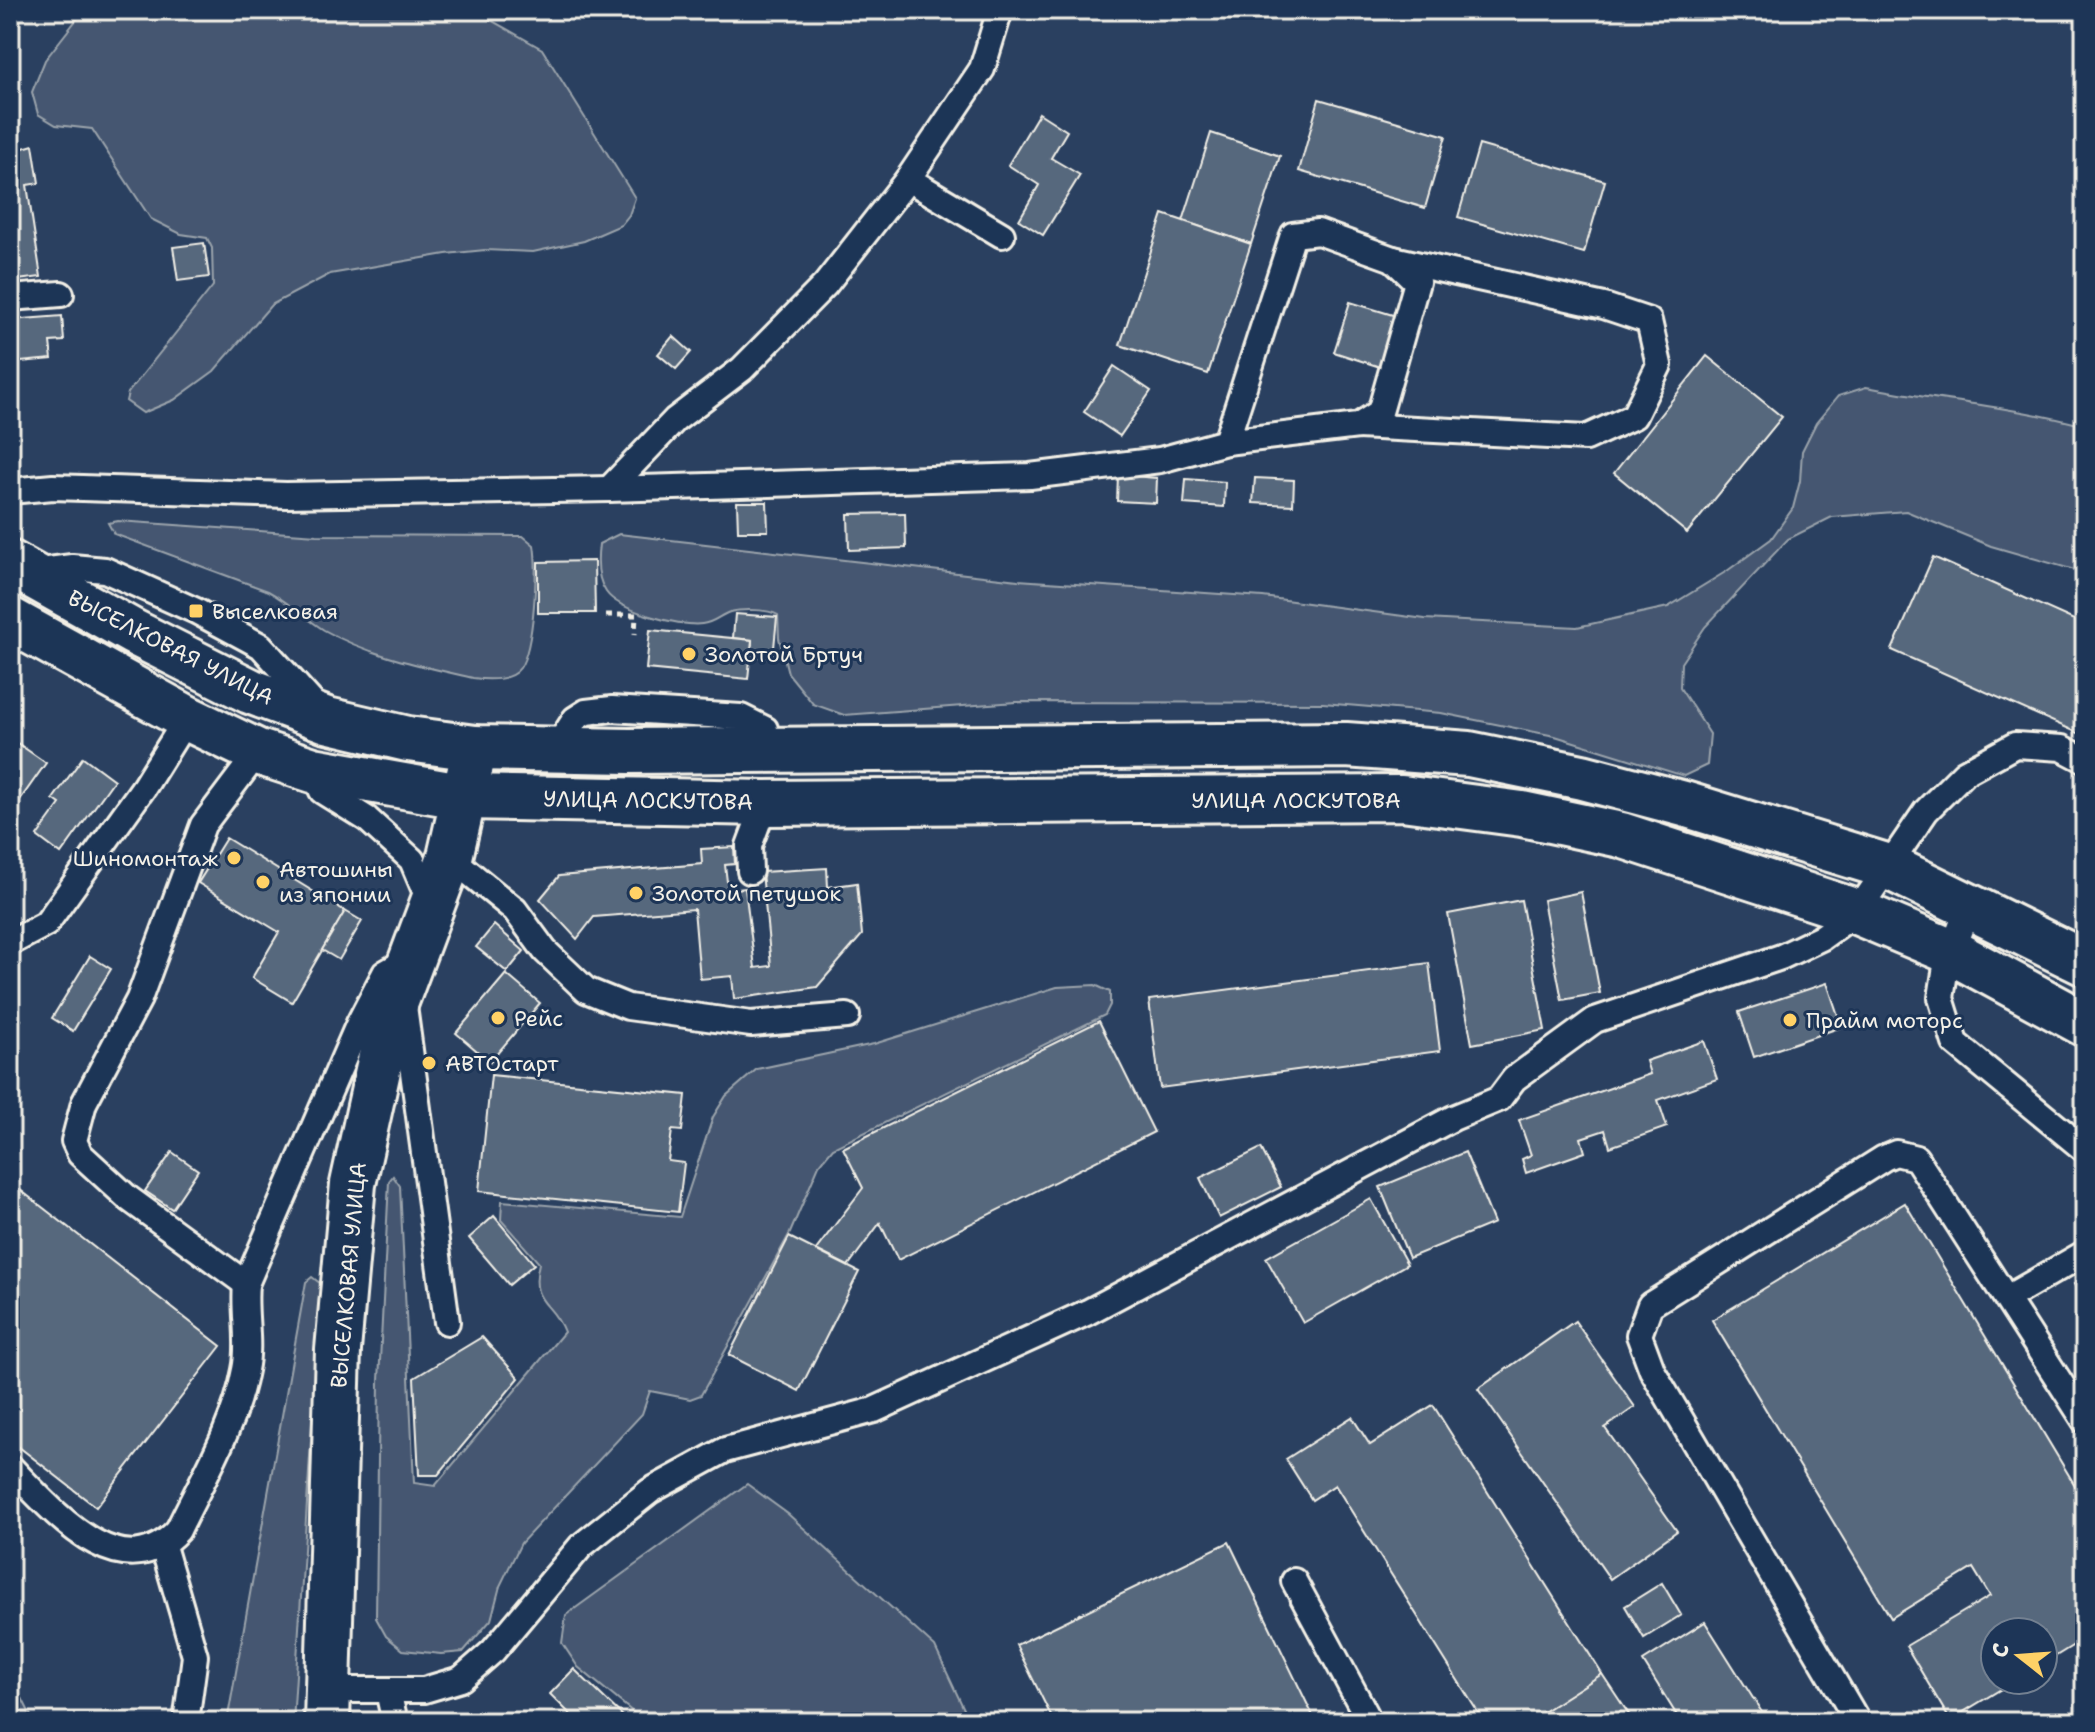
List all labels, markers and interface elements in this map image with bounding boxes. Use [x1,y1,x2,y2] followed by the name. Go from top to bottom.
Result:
[63,583,278,712] street label: ВЫСЕЛКОВАЯ УЛИЦА
[212,597,338,626] place label: Выселковая
[187,602,205,620] marker: Выселковая
[705,640,863,669] place label: Золотой Бртуч
[680,645,698,663] marker: Золотой Бртуч
[543,784,753,817] street label: УЛИЦА ЛОСКУТОВА
[1191,786,1401,815] street label: УЛИЦА ЛОСКУТОВА
[73,844,219,873] place label: Шиномонтаж
[225,849,243,867] marker: Шиномонтаж
[279,855,393,909] place label: Автошины из японии
[254,873,272,891] marker: Автошины из японии
[652,879,841,908] place label: Золотой петушок
[627,884,645,902] marker: Золотой петушок
[514,1004,563,1033] place label: Рейс
[1806,1006,1963,1035] place label: Прайм моторс
[489,1009,507,1027] marker: Рейс
[1781,1011,1799,1029] marker: Прайм моторс
[445,1049,559,1078] place label: АВТОстарт
[420,1054,438,1072] marker: АВТОстарт
[324,1161,373,1389] street label: ВЫСЕЛКОВАЯ УЛИЦА
[1979,1616,2059,1696] north arrow
[1985,1640,2016,1661] text: С

